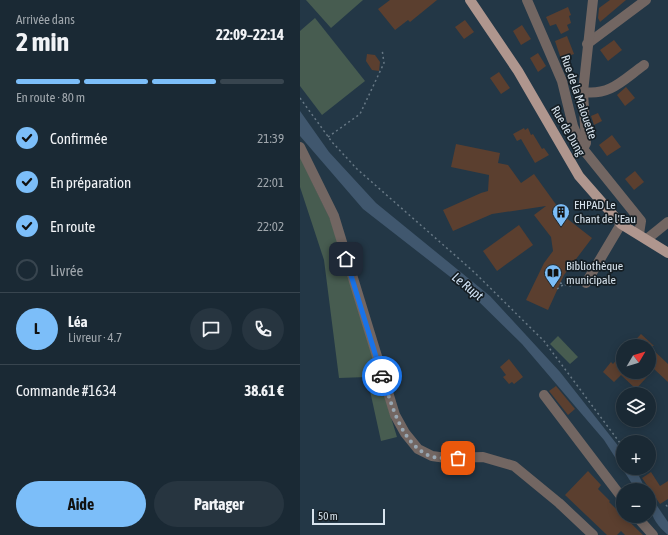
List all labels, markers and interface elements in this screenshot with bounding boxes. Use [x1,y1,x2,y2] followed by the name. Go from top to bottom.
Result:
[16,12,75,27] text: Arrivée dans
[216,26,284,43] text: 22:09–22:14
[16,27,69,57] text: 2 min
[558,53,600,141] street label: Rue de la Malouette
[16,90,85,105] text: En route · 80 m
[548,104,588,159] street label: Rue de Dung
[16,127,38,149] icon: check
[50,130,107,147] text: Confirmée
[257,131,284,146] text: 21:39
[16,171,38,193] icon: check
[50,174,131,191] text: En préparation
[257,175,284,190] text: 22:01
[574,198,636,226] place label: EHPAD Le Chant de l'Eau
[551,202,571,227] building icon: EHPAD Le Chant de l'Eau
[16,215,38,237] icon: check
[50,218,95,235] text: En route
[257,219,284,234] text: 22:02
[329,242,363,276] pin
[335,248,357,270] icon: home
[566,259,623,287] place label: Bibliothèque municipale
[50,262,83,279] text: Livrée
[543,263,563,288] library icon: Bibliothèque municipale
[449,269,486,304] water label: Le Rupt
[190,308,232,350] button: chat
[242,308,284,350] button: phone
[68,313,88,330] text: Léa
[34,320,40,337] text: L
[68,330,122,345] text: Livreur · 4.7
[616,339,656,379] north arrow
[616,339,656,523] map controls
[362,356,402,396] courier
[371,365,393,387] icon: car
[16,382,116,399] text: Commande #1634
[244,382,284,399] text: 38.61 €
[616,387,656,427] button: layers
[616,435,656,475] button: +
[441,441,475,475] pin
[447,447,469,469] icon: bag
[16,481,146,527] button: Aide
[154,481,284,527] button: Partager
[616,483,656,523] button: −
[312,507,385,526] scale bar
[318,510,338,522] text: 50 m

